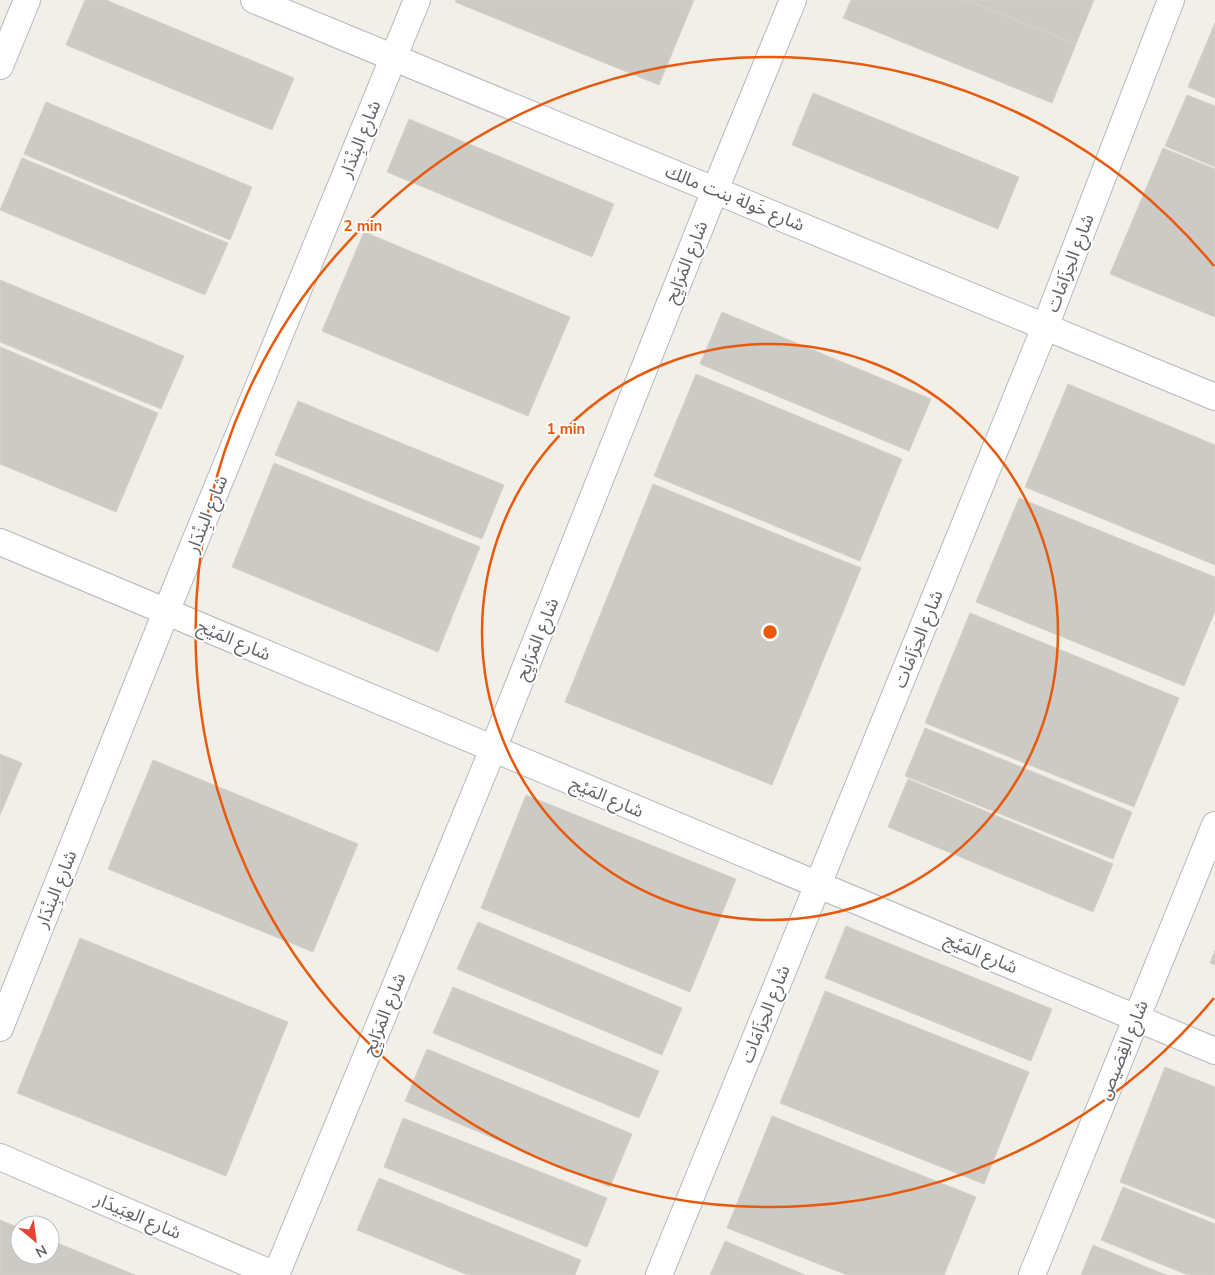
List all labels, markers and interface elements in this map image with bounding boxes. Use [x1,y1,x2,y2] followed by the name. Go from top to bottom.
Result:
[333,97,388,183] street label: شارع البِنْدَار
[661,159,808,239] street label: شارع خَولة بنت مالك
[1040,210,1102,316] street label: شارع الحِزَامَات
[344,216,382,236] text: 2 min
[659,217,715,308] street label: شارع المَرَايِح
[547,419,585,439] text: 1 min
[180,472,235,558] street label: شارع البِنْدَار
[887,586,950,692] street label: شارع الحِزَامَات
[510,594,566,685] street label: شارع المَرَايِح
[193,614,274,668] street label: شارع المَيْج
[761,623,779,641] centre of rings
[566,771,647,825] street label: شارع المَيْج
[29,847,84,933] street label: شارع البِنْدَار
[940,927,1021,981] street label: شارع المَيْج
[734,961,797,1067] street label: شارع الحِزَامَات
[357,969,413,1060] street label: شارع المَرَايِح
[1092,996,1156,1104] street label: شارع القِصَيص
[90,1187,185,1247] street label: شارع العِبَيدَار
[10,1215,60,1265] north arrow
[32,1240,50,1262] text: N

